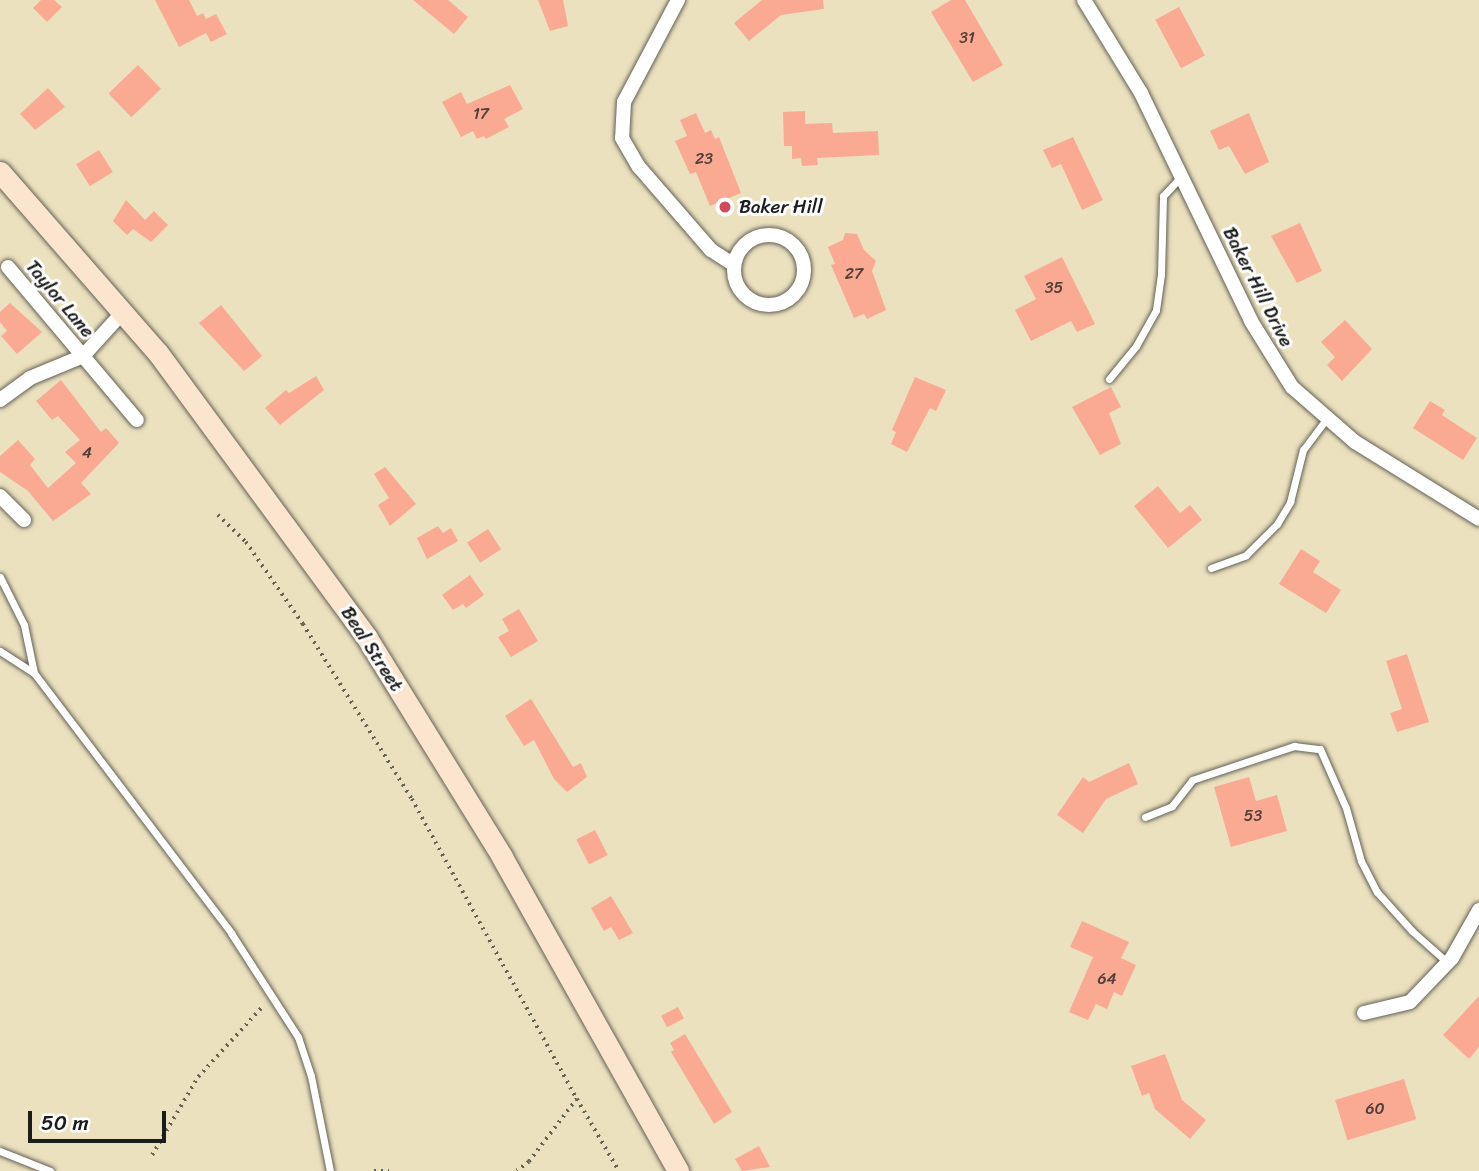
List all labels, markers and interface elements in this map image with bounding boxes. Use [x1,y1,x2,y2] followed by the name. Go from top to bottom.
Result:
[959,28,975,48] house number: 31
[473,104,489,124] house number: 17
[695,149,713,169] house number: 23
[739,196,823,218] place label: Baker Hill
[717,199,733,215] marker: Baker Hill
[1218,223,1298,351] street label: Baker Hill Drive
[21,256,99,342] street label: Taylor Lane
[845,264,863,284] house number: 27
[1045,278,1063,298] house number: 35
[82,443,92,463] house number: 4
[336,602,408,696] street label: Beal Street
[1244,806,1262,826] house number: 53
[1097,969,1117,989] house number: 64
[32,1098,170,1142] scale bar
[1365,1099,1385,1119] house number: 60
[41,1104,89,1142] text: 50 m

